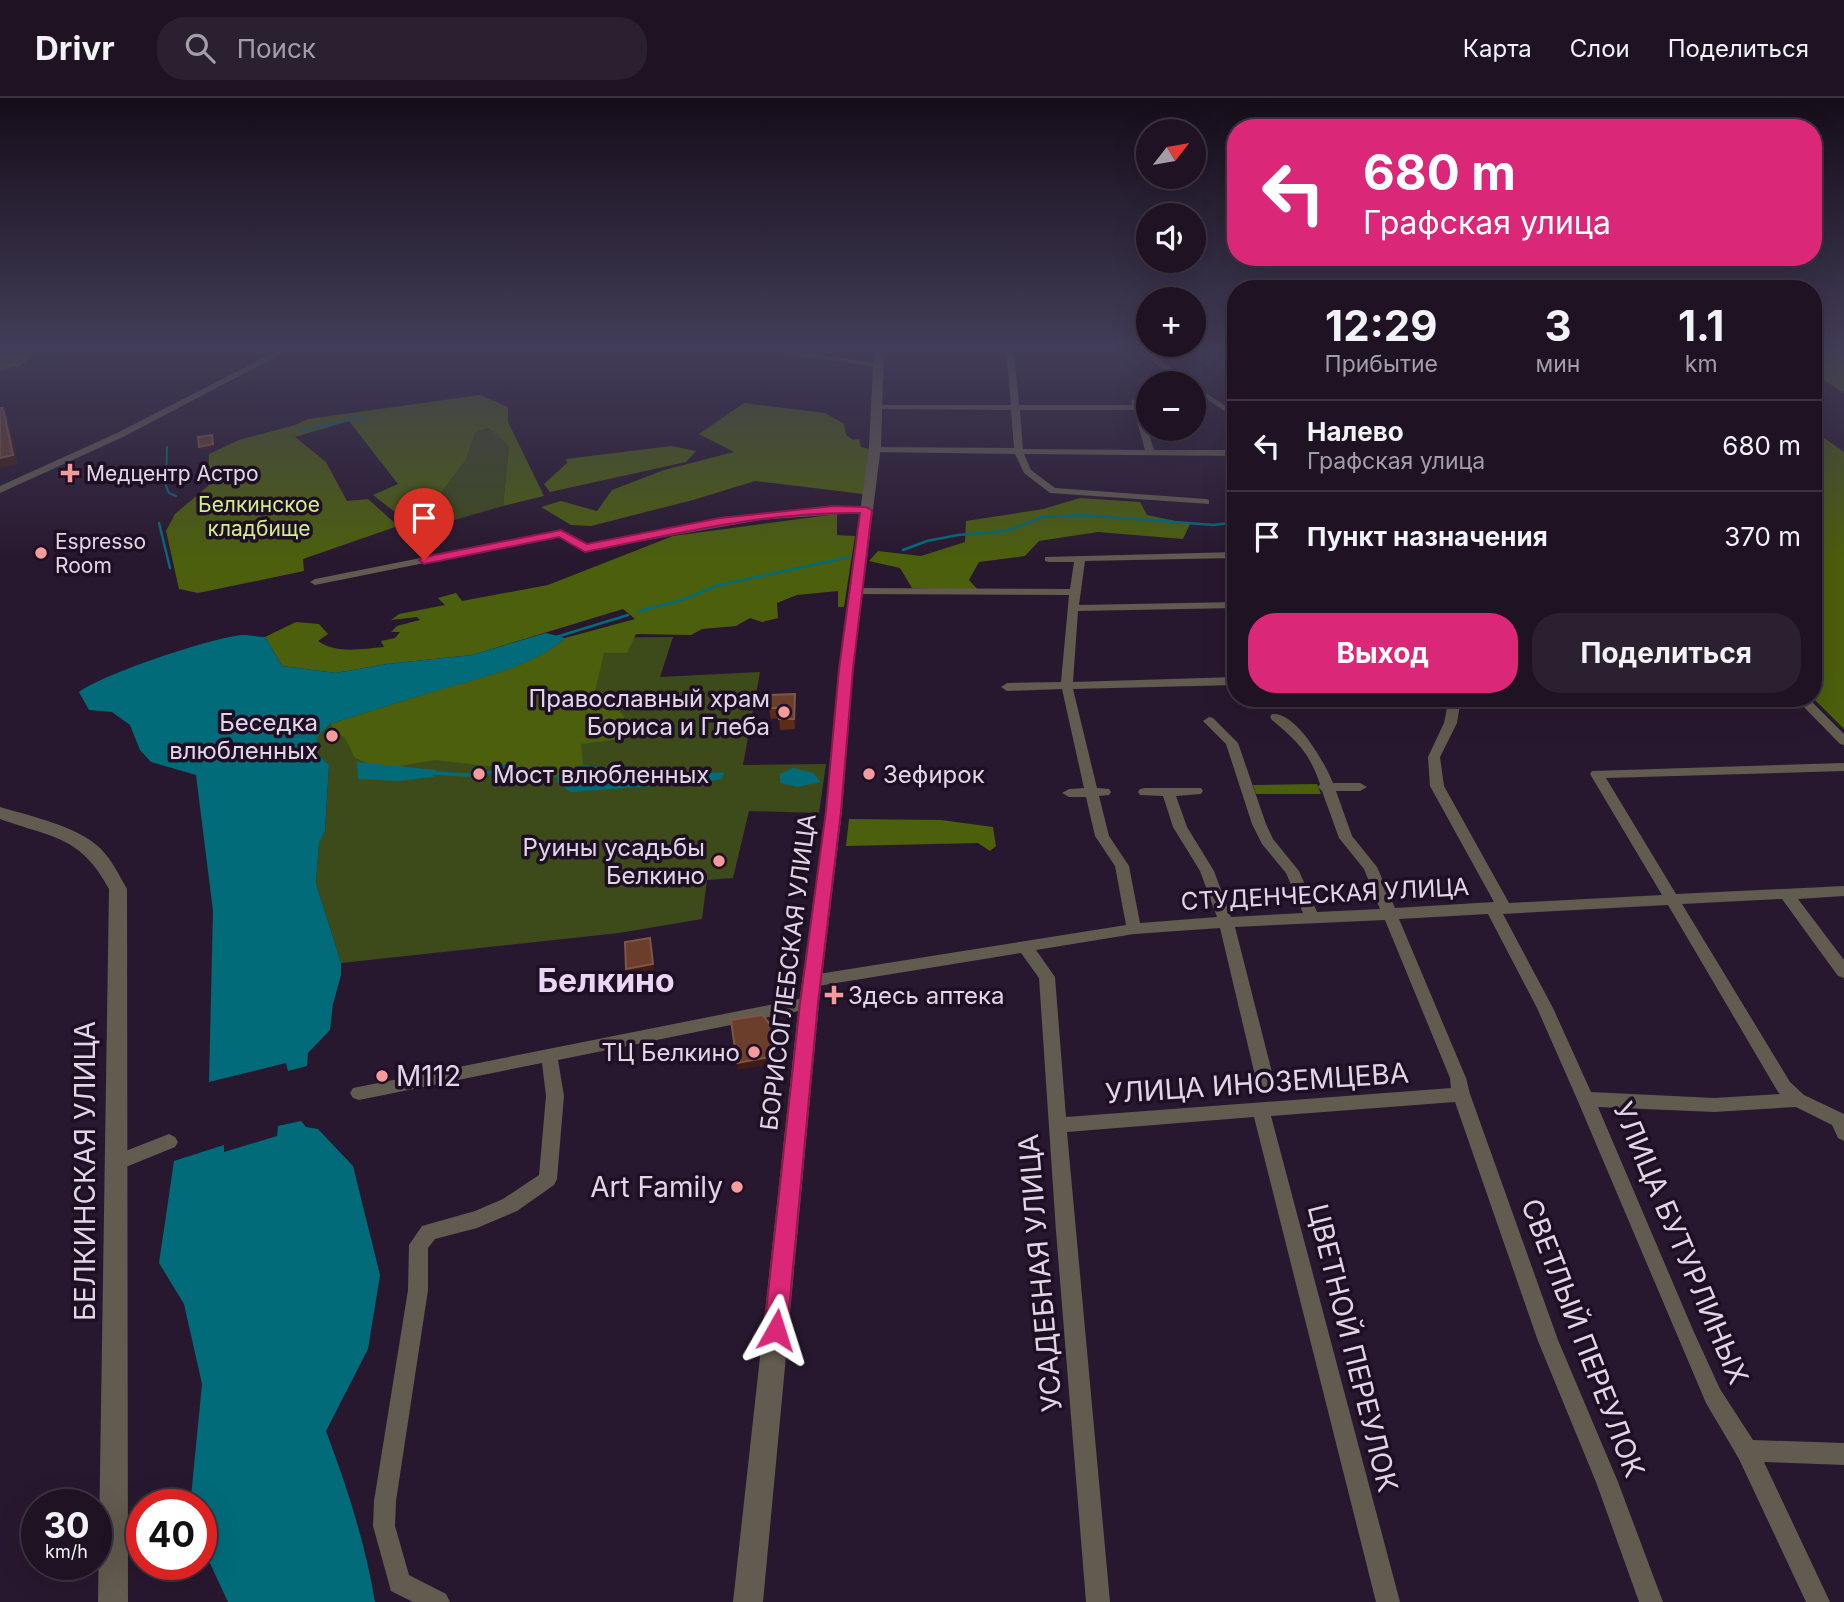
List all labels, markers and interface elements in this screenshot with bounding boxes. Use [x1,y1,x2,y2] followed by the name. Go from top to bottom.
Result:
[157,17,647,80] search box
[35,28,115,68] text: Drivr
[181,29,219,67] icon: search
[237,33,316,64] text: Поиск
[1463,34,1532,63] text: Карта
[1570,34,1630,63] text: Слои
[1668,34,1809,63] text: Поделиться
[1136,119,1206,189] north arrow
[1136,119,1206,441] map controls
[1363,143,1516,202] text: 680 m
[1248,147,1339,238] icon: left
[1136,203,1206,273] button: sound
[1363,203,1611,242] text: Графская улица
[1136,287,1206,357] button: +
[1325,300,1437,351] text: 12:29
[1544,300,1572,351] text: 3
[1678,300,1724,351] text: 1.1
[1325,350,1438,378] text: Прибытие
[1536,350,1580,378] text: мин
[1685,350,1718,378] text: km
[1136,371,1206,441] button: −
[1307,416,1404,447] text: Налево
[1248,427,1286,465] icon: left
[1722,430,1801,461] text: 680 m
[1307,447,1485,475] text: Графская улица
[86,461,259,486] place label: Медцентр Астро
[60,463,80,483] marker: Медцентр Астро
[394,488,454,560] pin
[198,492,320,541] park label: Белкинское кладбище
[405,499,443,537] icon: arrive
[1248,518,1286,556] icon: arrive
[1307,521,1548,552] text: Пункт назначения
[1724,521,1801,552] text: 370 m
[55,529,146,578] place label: Espresso Room
[33,545,49,561] marker: Espresso Room
[1248,613,1518,693] button: Выход
[1532,613,1801,693] button: Поделиться
[528,684,770,741] place label: Православный храм Бориса и Глеба
[776,704,792,720] marker: Православный храм Бориса и Глеба
[169,708,318,765] place label: Беседка влюбленных
[324,728,340,744] marker: Беседка влюбленных
[493,760,709,789] place label: Мост влюбленных
[883,760,985,789] place label: Зефирок
[471,766,487,782] marker: Мост влюбленных
[861,766,877,782] marker: Зефирок
[754,812,822,1132] street label: БОРИСОГЛЕБСКАЯ УЛИЦА
[523,833,705,890] place label: Руины усадьбы Белкино
[711,853,727,869] marker: Руины усадьбы Белкино
[1180,872,1470,916] street label: СТУДЕНЧЕСКАЯ УЛИЦА
[537,961,675,1000] district label: Белкино
[848,981,1005,1010] place label: Здесь аптека
[826,987,842,1003] marker: Здесь аптека
[68,1021,102,1321] street label: БЕЛКИНСКАЯ УЛИЦА
[601,1038,740,1067] place label: ТЦ Белкино
[746,1044,762,1060] marker: ТЦ Белкино
[1104,1055,1410,1111] street label: УЛИЦА ИНОЗЕМЦЕВА
[396,1059,461,1093] place label: M112
[374,1068,390,1084] marker: M112
[1606,1097,1756,1389] street label: УЛИЦА БУТУРЛИНЫХ
[1011,1133,1069,1413] street label: УСАДЕБНАЯ УЛИЦА
[590,1170,723,1204] place label: Art Family
[729,1179,745,1195] marker: Art Family
[1514,1194,1653,1482] street label: СВЕТЛЫЙ ПЕРЕУЛОК
[1301,1200,1406,1496] street label: ЦВЕТНОЙ ПЕРЕУЛОК
[739,1293,813,1367] position arrow
[126,1489,217,1580] speed limit sign: 40
[43,1504,90,1546] text: 30
[45,1541,88,1562] text: km/h

